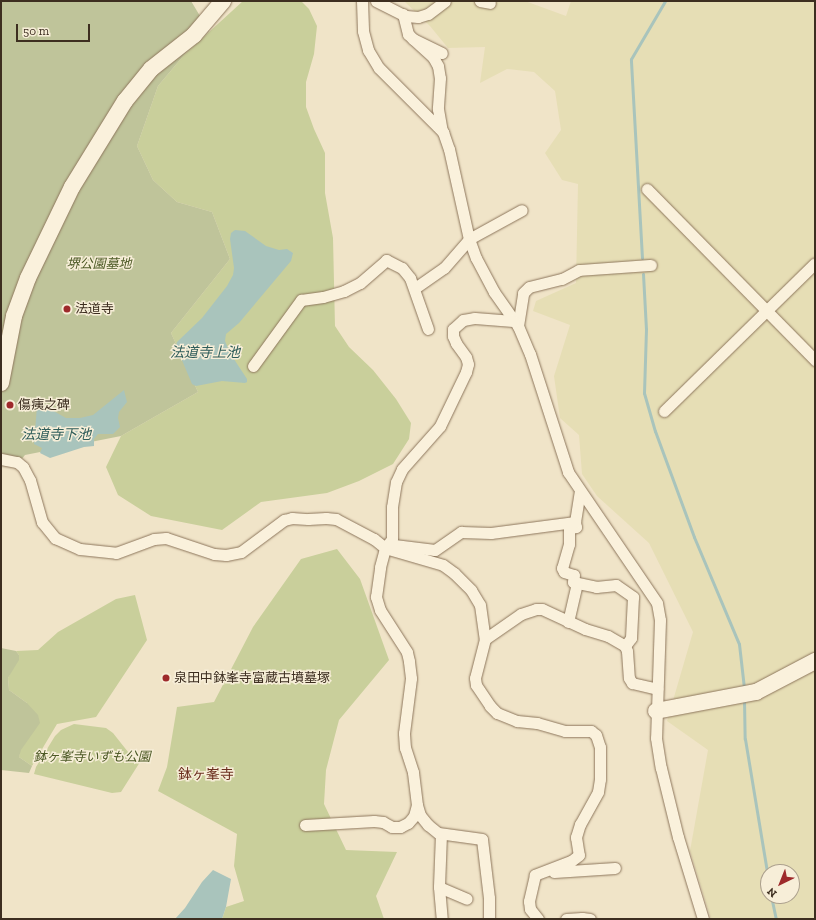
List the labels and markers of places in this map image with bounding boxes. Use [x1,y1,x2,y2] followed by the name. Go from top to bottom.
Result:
[75,301,114,317] place label: 法道寺
[62,304,72,314] marker: 法道寺
[18,397,70,413] place label: 傷痍之碑
[5,400,15,410] marker: 傷痍之碑
[174,670,330,686] place label: 泉田中鉢峯寺富蔵古墳墓塚
[161,673,171,683] marker: 泉田中鉢峯寺富蔵古墳墓塚

